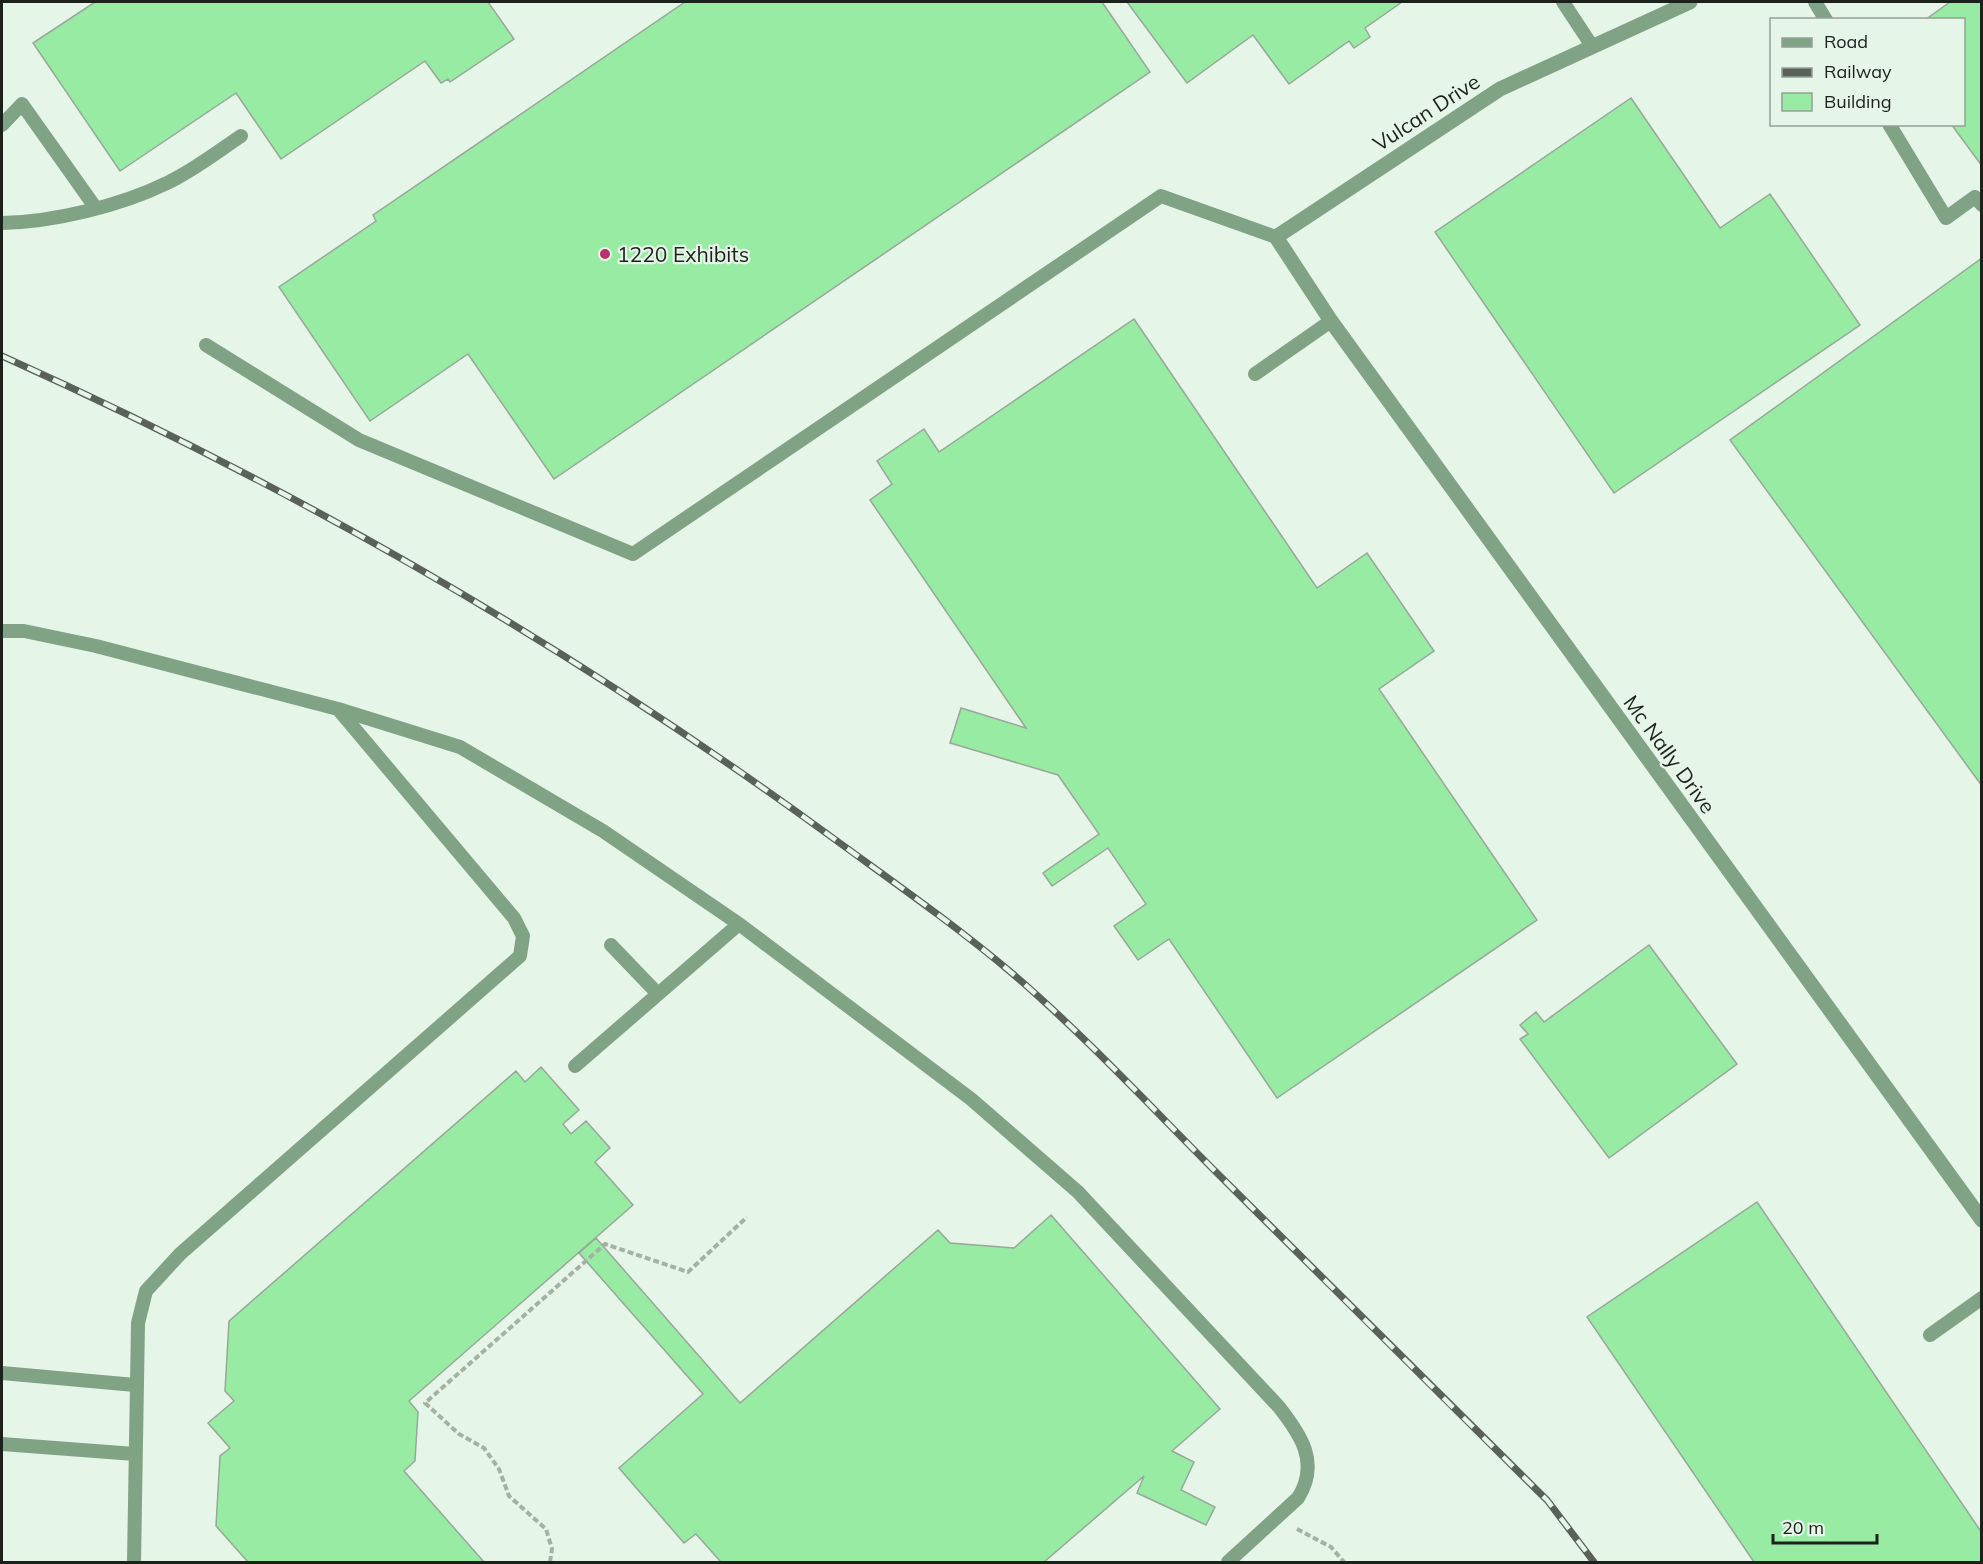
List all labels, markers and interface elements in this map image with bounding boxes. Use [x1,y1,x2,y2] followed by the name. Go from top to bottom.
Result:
[1770,18,1965,126] legend
[1824,30,1868,53] text: Road
[1824,60,1892,83] text: Railway
[1368,68,1484,156] street label: Vulcan Drive
[1824,90,1892,113] text: Building
[617,241,749,267] place label: 1220 Exhibits
[598,247,612,261] marker: 1220 Exhibits
[1618,690,1722,818] street label: Mc Nally Drive
[1773,1507,1876,1545] scale bar
[1782,1516,1824,1539] text: 20 m

